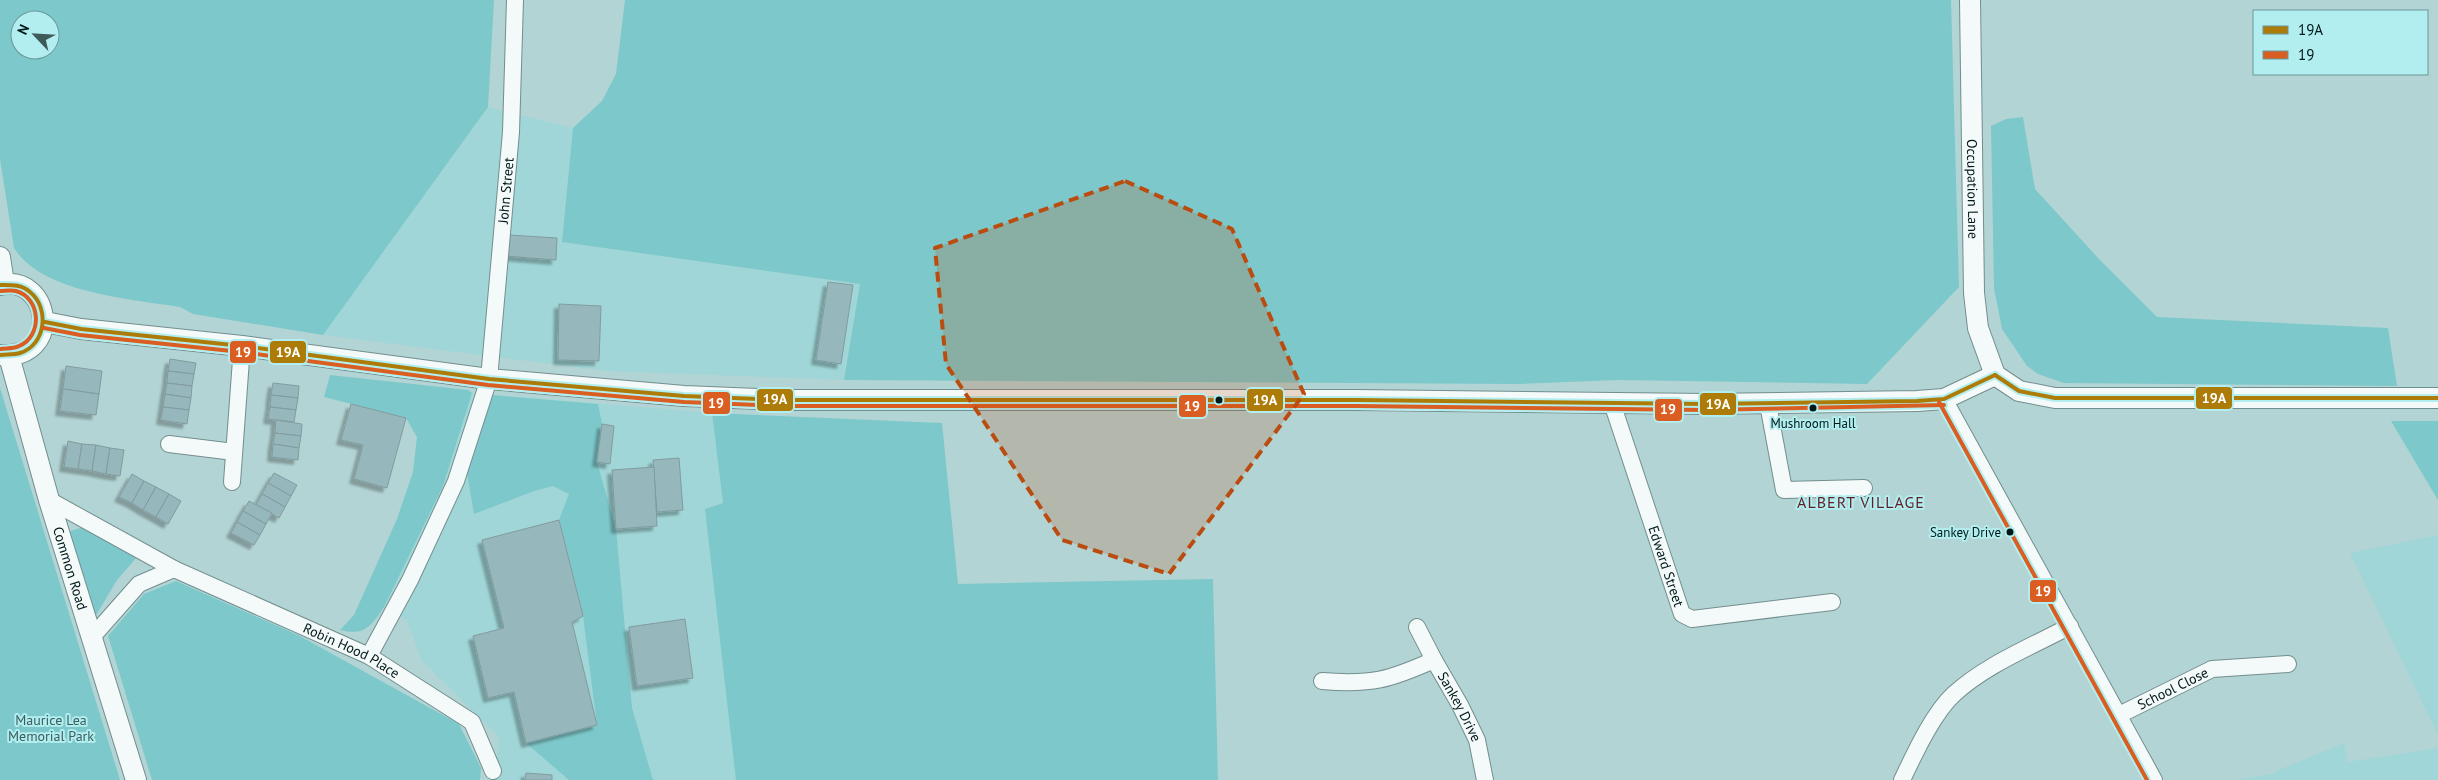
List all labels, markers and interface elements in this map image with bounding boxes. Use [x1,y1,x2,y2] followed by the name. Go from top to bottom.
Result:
[10,10,60,60] north arrow
[2253,10,2428,75] legend
[2298,20,2323,39] text: 19A
[13,22,33,37] text: N
[2298,45,2314,64] text: 19
[1963,139,1982,239] street label: Occupation Lane
[494,156,518,225] street label: John Street
[229,340,257,364] line badge: 19
[269,340,307,364] line badge: 19A
[235,343,251,361] text: 19
[276,343,301,361] text: 19A
[2195,386,2233,410] line badge: 19A
[756,388,794,412] line badge: 19A
[1246,388,1284,412] line badge: 19A
[2202,389,2227,407] text: 19A
[763,390,788,408] text: 19A
[702,391,731,415] line badge: 19
[1253,391,1278,409] text: 19A
[1699,392,1737,416] line badge: 19A
[708,394,724,412] text: 19
[1178,394,1207,418] line badge: 19
[1214,395,1224,405] unlabelled marker
[1706,395,1731,413] text: 19A
[1184,397,1200,415] text: 19
[1654,398,1683,422] line badge: 19
[1660,400,1676,418] text: 19
[1808,403,1818,413] marker: Mushroom Hall
[1770,415,1856,432] place label: Mushroom Hall
[1797,492,1925,512] district label: ALBERT VILLAGE
[1644,523,1688,609] street label: Edward Street
[49,524,92,612] street label: Common Road
[1930,524,2001,541] place label: Sankey Drive
[2005,527,2015,537] marker: Sankey Drive
[2029,579,2057,603] line badge: 19
[2035,582,2051,600] text: 19
[300,619,403,682] street label: Robin Hood Place
[2134,663,2211,714] street label: School Close
[1434,668,1485,745] street label: Sankey Drive
[8,711,94,745] park label: Maurice Lea Memorial Park

